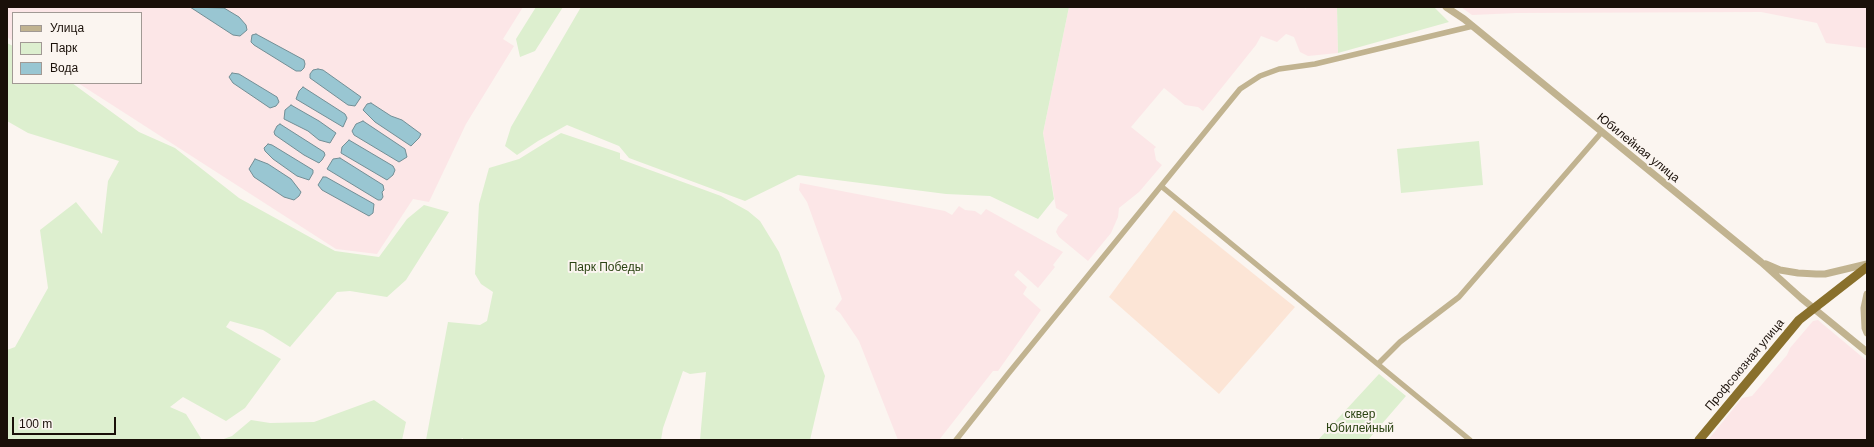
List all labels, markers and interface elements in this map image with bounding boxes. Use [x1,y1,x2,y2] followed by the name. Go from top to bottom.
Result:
[12,12,142,84] legend
[50,21,84,35] text: Улица
[50,41,77,55] text: Парк
[50,61,78,75] text: Вода
[1594,110,1682,186] street label: Юбилейная улица
[569,261,643,275] park label: Парк Победы
[1702,316,1788,414] street label: Профсоюзная улица
[1326,408,1394,436] park label: сквер Юбилейный
[14,409,118,435] scale bar
[19,417,52,431] text: 100 m

